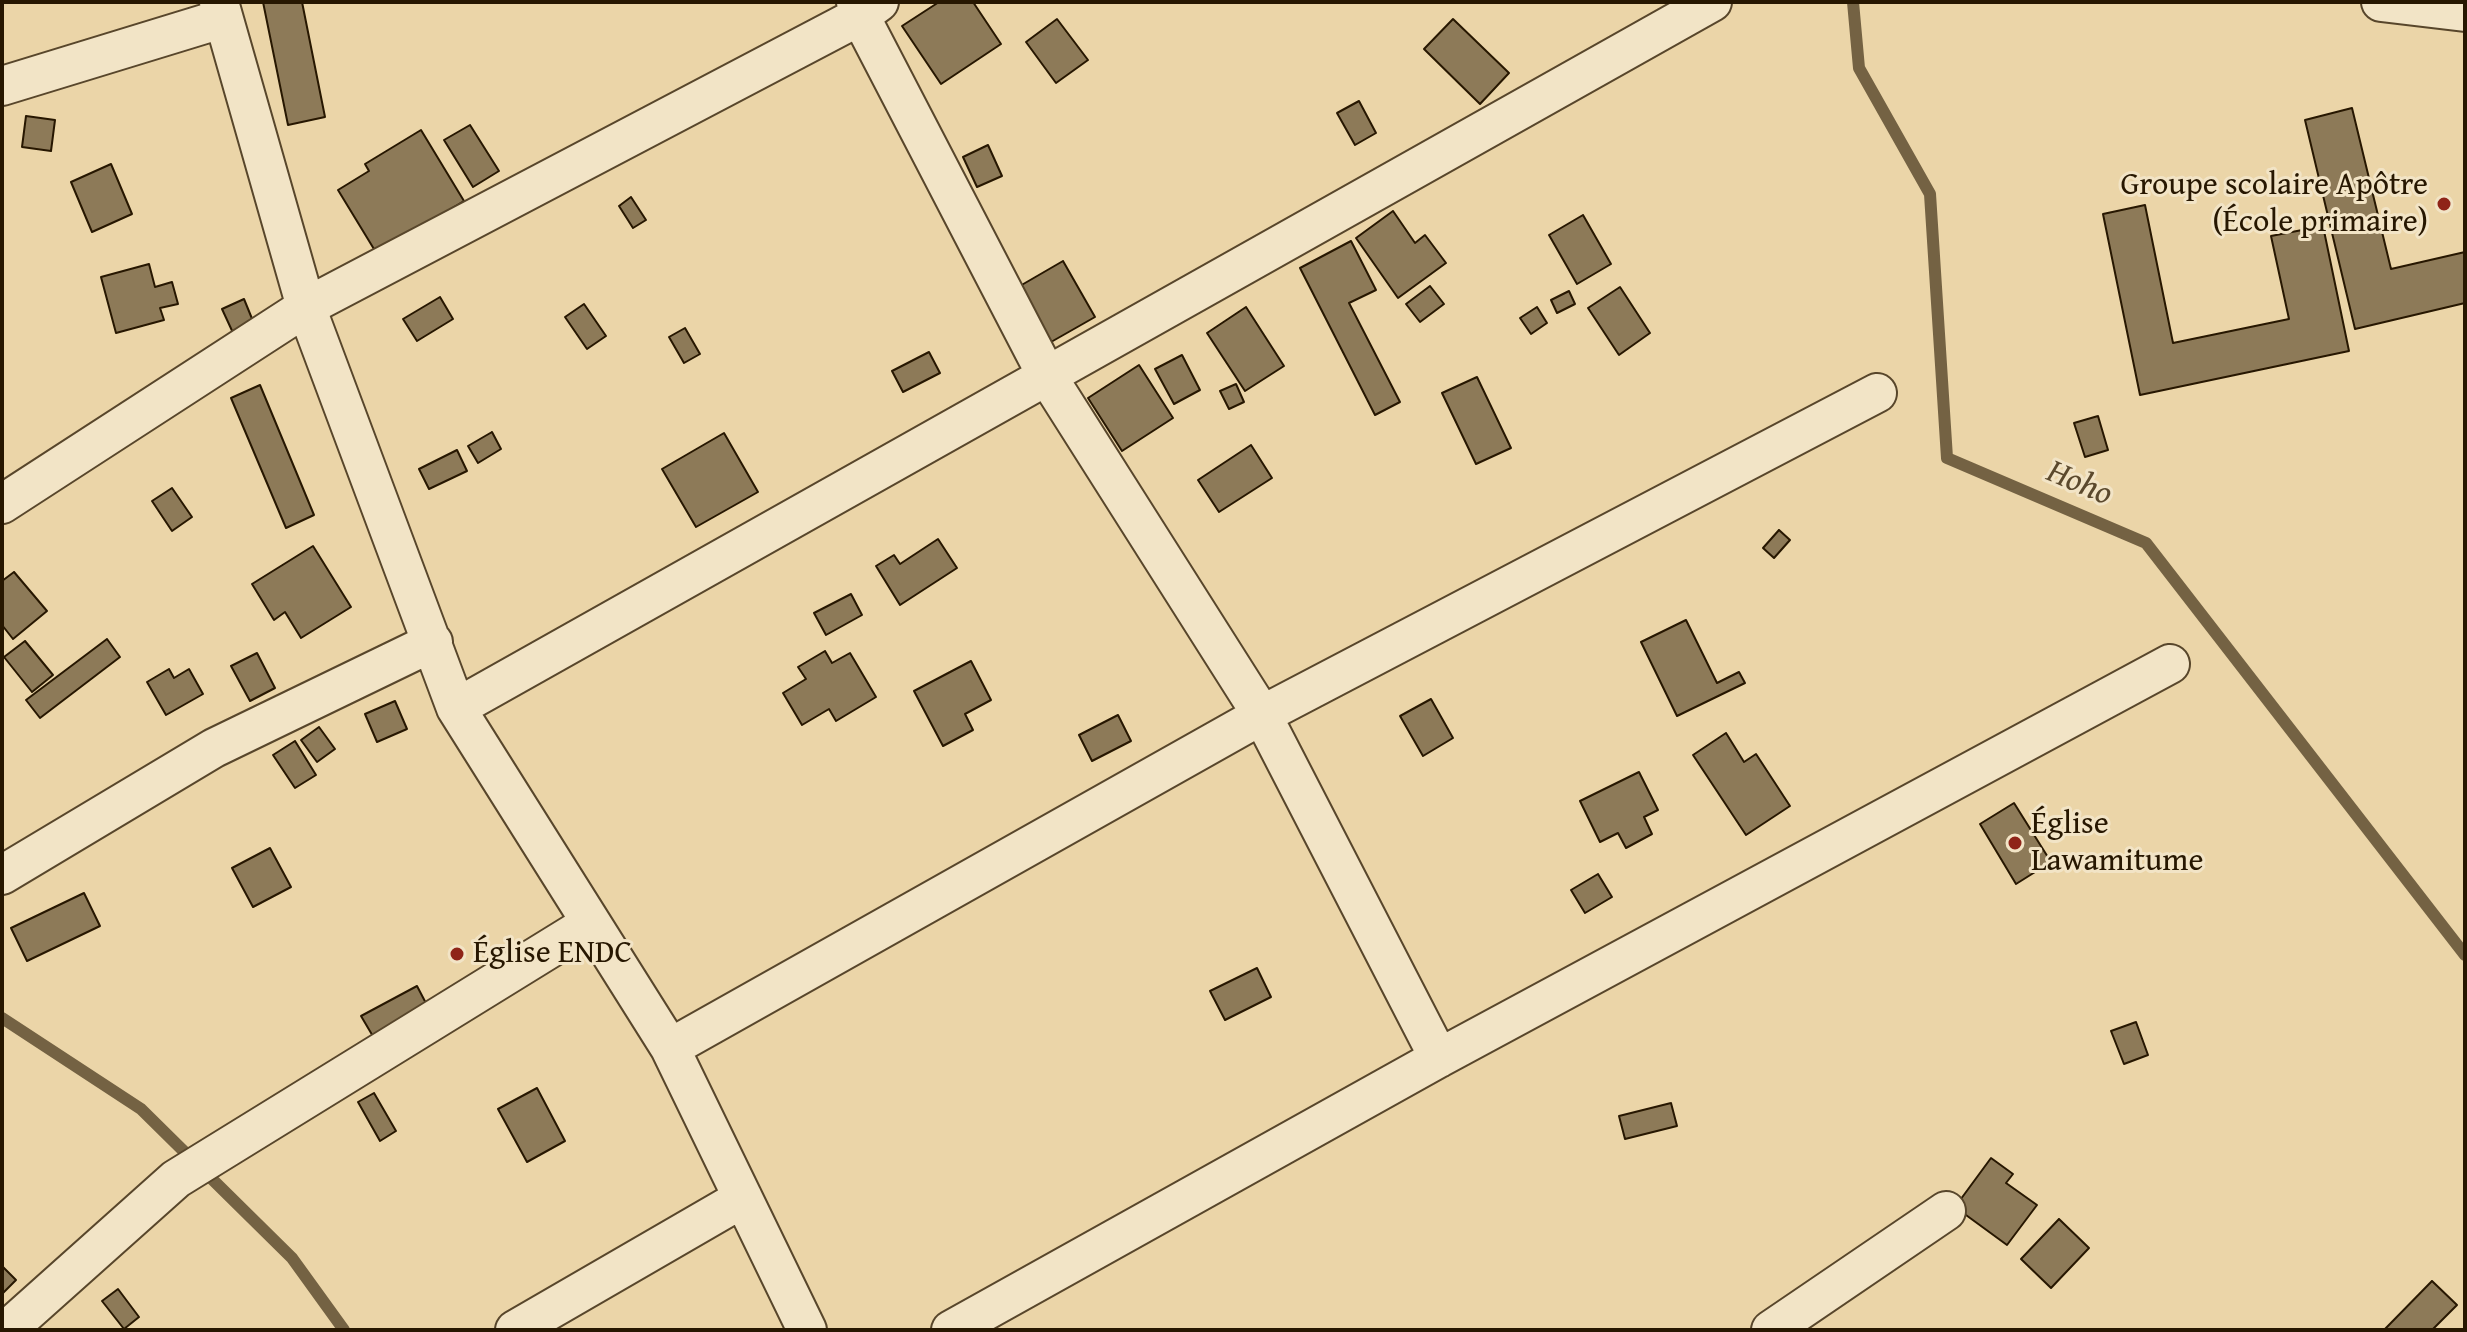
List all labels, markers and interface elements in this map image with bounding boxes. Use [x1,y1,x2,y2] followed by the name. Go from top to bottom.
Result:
[2120,167,2428,242] place label: Groupe scolaire Apôtre (École primaire)
[2435,195,2453,213] marker: Groupe scolaire Apôtre (École primaire)
[2040,452,2118,516] water label: Hoho
[2031,806,2203,881] place label: Église Lawamitume
[2006,834,2024,852] marker: Église Lawamitume
[473,935,632,973] place label: Église ENDC
[448,945,466,963] marker: Église ENDC

